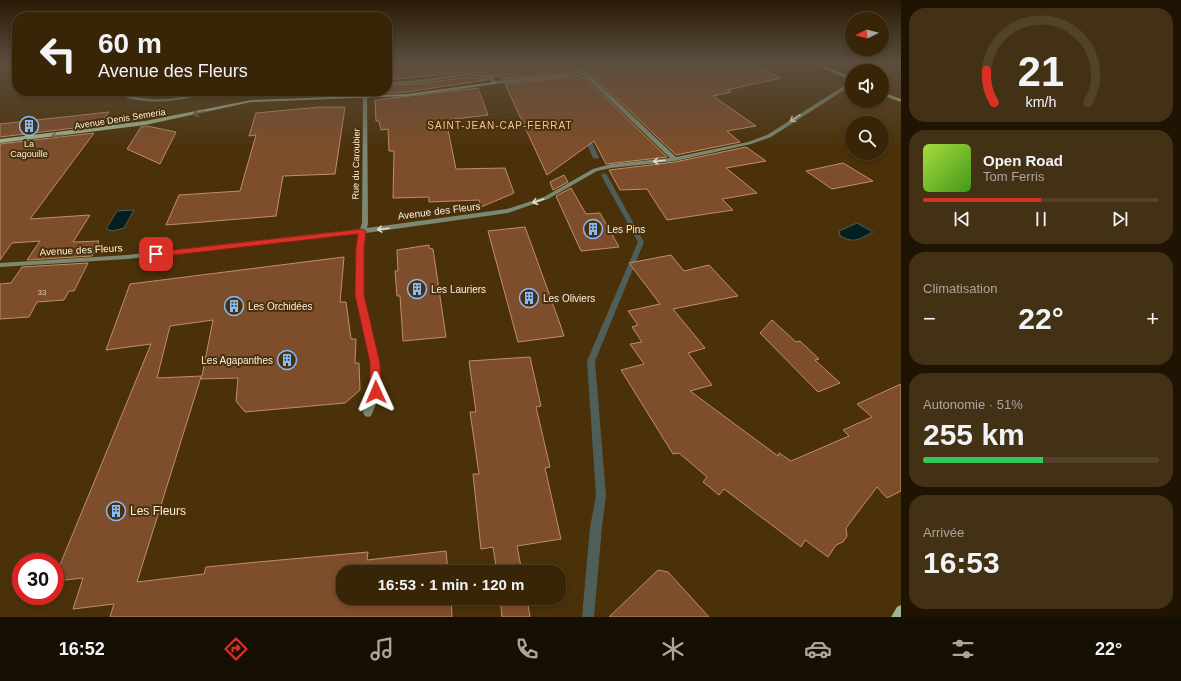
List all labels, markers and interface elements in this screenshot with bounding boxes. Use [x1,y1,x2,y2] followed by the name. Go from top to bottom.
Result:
[845,12,889,56] north arrow
[845,12,889,160] map controls
[32,28,84,80] icon: left
[98,28,162,59] text: 60 m
[1018,48,1064,95] text: 21
[98,61,248,81] text: Avenue des Fleurs
[845,64,889,108] button: sound
[1026,93,1057,109] text: km/h
[74,107,166,131] street label: Avenue Denis Semeria
[193,110,206,117] one-way arrow
[790,114,801,122] one-way arrow
[18,115,40,137] building icon: La Cagouille
[845,116,889,160] button: search
[427,120,573,131] district label: SAINT-JEAN-CAP-FERRAT
[350,128,362,200] street label: Rue du Caroubier
[51,132,64,139] one-way arrow
[10,139,48,159] place label: La Cagouille
[983,152,1063,169] text: Open Road
[653,157,666,165] one-way arrow
[983,169,1044,184] text: Tom Ferris
[532,198,545,205] one-way arrow
[397,200,481,222] street label: Avenue des Fleurs
[951,208,973,230] icon: previous
[1030,208,1052,230] icon: pause
[1109,208,1131,230] icon: next
[582,218,604,240] building icon: Les Pins
[607,224,645,235] place label: Les Pins
[377,225,390,232] one-way arrow
[139,237,173,271] pin
[39,242,123,258] street label: Avenue des Fleurs
[145,243,167,265] icon: arrive
[406,278,428,300] building icon: Les Lauriers
[923,281,997,296] text: Climatisation
[431,284,486,295] place label: Les Lauriers
[518,287,540,309] building icon: Les Oliviers
[38,288,47,297] house number: 33
[543,293,595,304] place label: Les Oliviers
[223,295,245,317] building icon: Les Orchidées
[248,301,312,312] place label: Les Orchidées
[1018,302,1064,335] text: 22°
[923,306,936,331] text: −
[1146,306,1159,331] text: +
[276,349,298,371] building icon: Les Agapanthes
[201,355,273,366] place label: Les Agapanthes
[355,371,397,413] position arrow
[923,397,1023,412] text: Autonomie · 51%
[923,418,1025,451] text: 255 km
[105,500,127,522] building icon: Les Fleurs
[130,504,186,518] place label: Les Fleurs
[923,525,964,540] text: Arrivée
[923,546,1000,579] text: 16:53
[12,553,64,605] speed limit sign: 30
[378,576,524,593] text: 16:53 · 1 min · 120 m
[222,635,250,663] icon: directions
[368,635,396,663] icon: music
[513,635,541,663] icon: phone
[659,635,687,663] icon: climate
[804,635,832,663] icon: car
[949,635,977,663] icon: filters
[59,639,105,659] text: 16:52
[1095,639,1122,659] text: 22°

